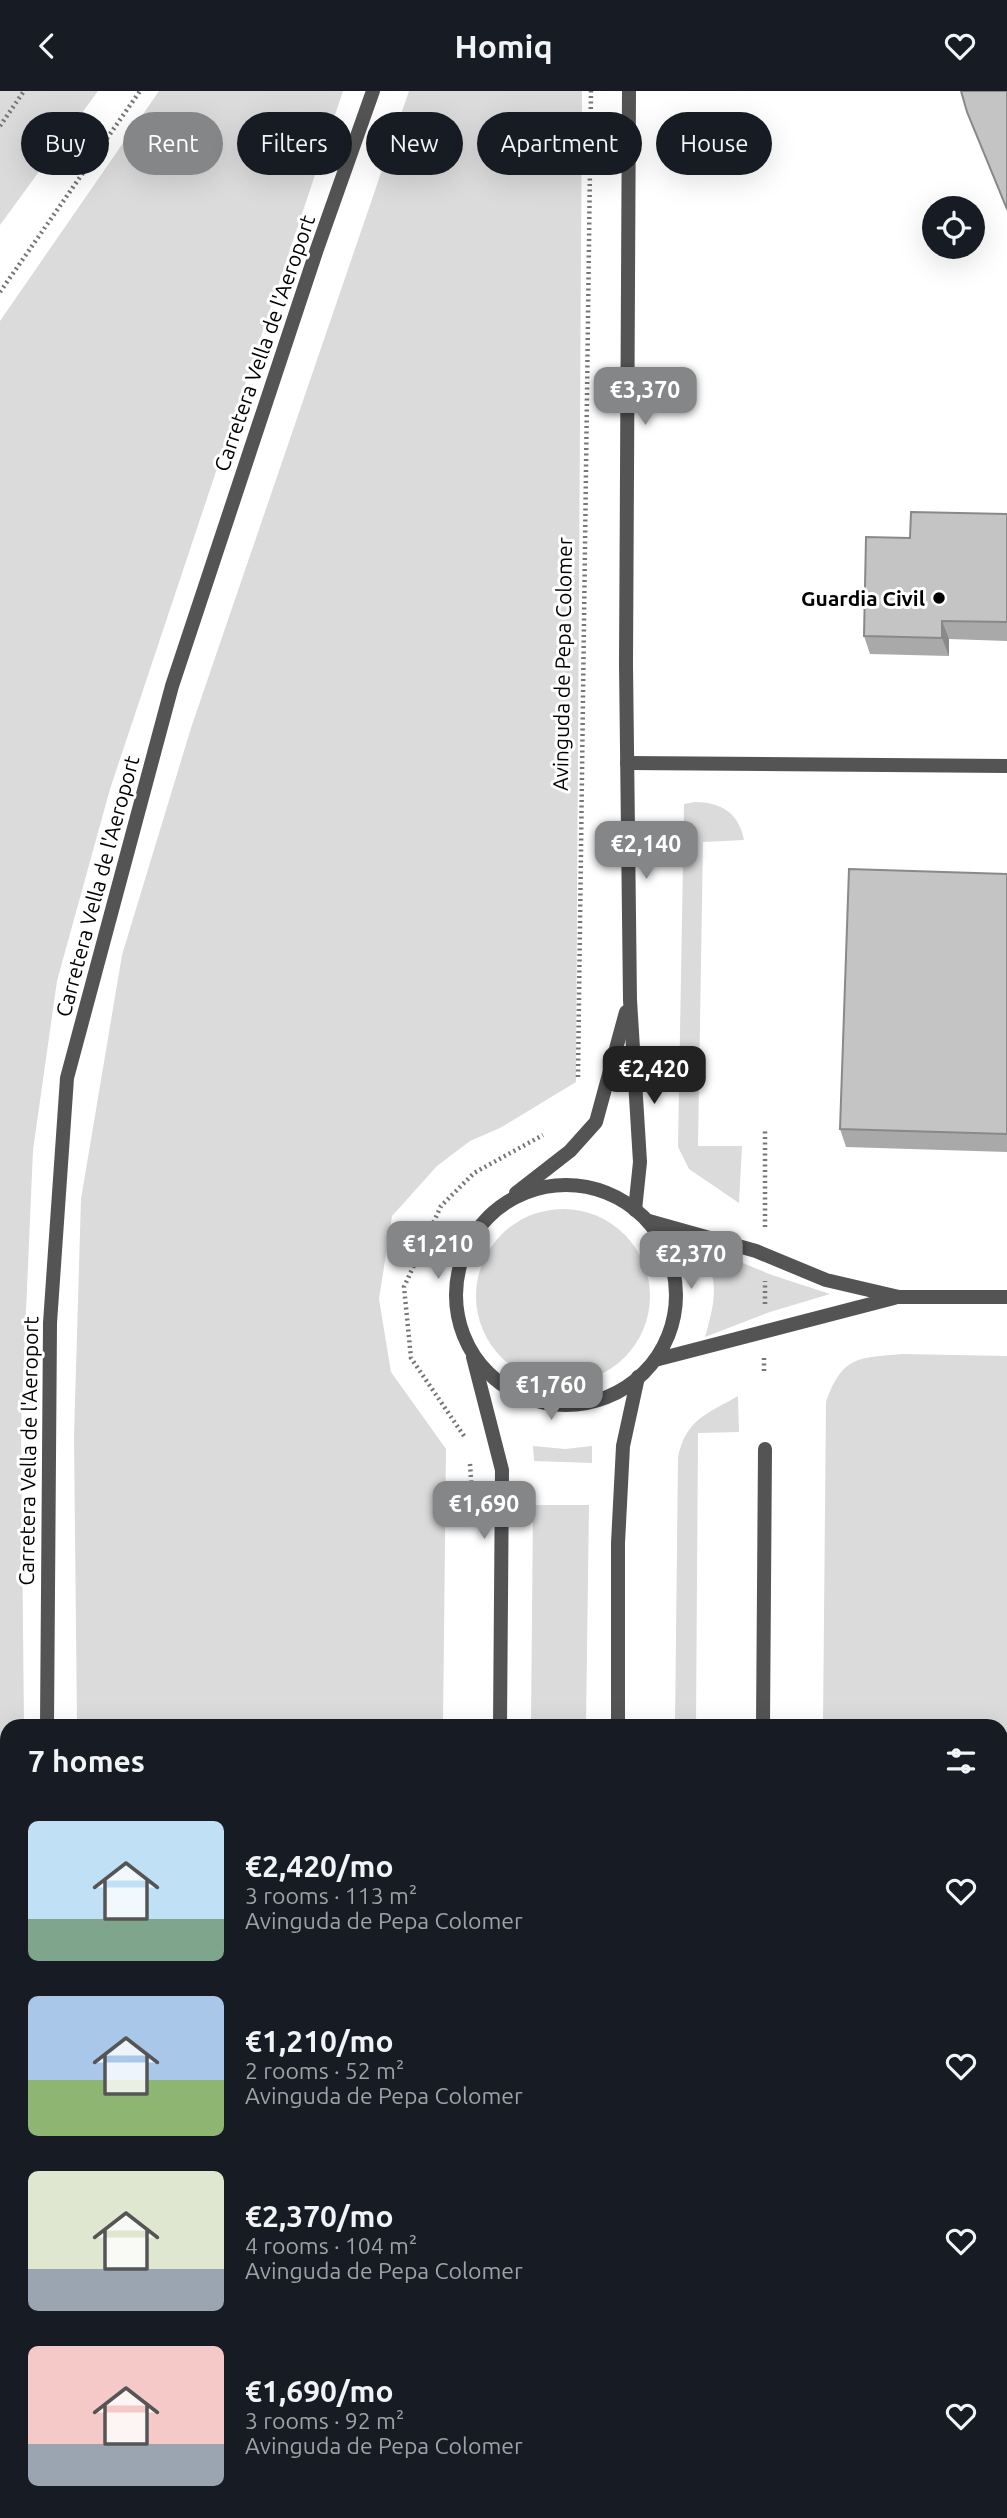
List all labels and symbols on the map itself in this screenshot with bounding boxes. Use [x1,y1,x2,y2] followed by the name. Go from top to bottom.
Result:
[209,212,319,474] street label: Carretera Vella de l'Aeroport
[588,367,702,427] pin: €3,370
[548,537,576,791] street label: Avinguda de Pepa Colomer
[801,586,925,610] place label: Guardia Civil
[931,590,947,606] marker: Guardia Civil
[51,753,143,1019] street label: Carretera Vella de l'Aeroport
[589,821,703,881] pin: €2,140
[597,1047,711,1106] pin: €2,420
[381,1221,495,1281] pin: €1,210
[634,1231,748,1291] pin: €2,370
[14,1316,42,1586] street label: Carretera Vella de l'Aeroport
[494,1363,608,1422] pin: €1,760
[427,1481,541,1541] pin: €1,690

